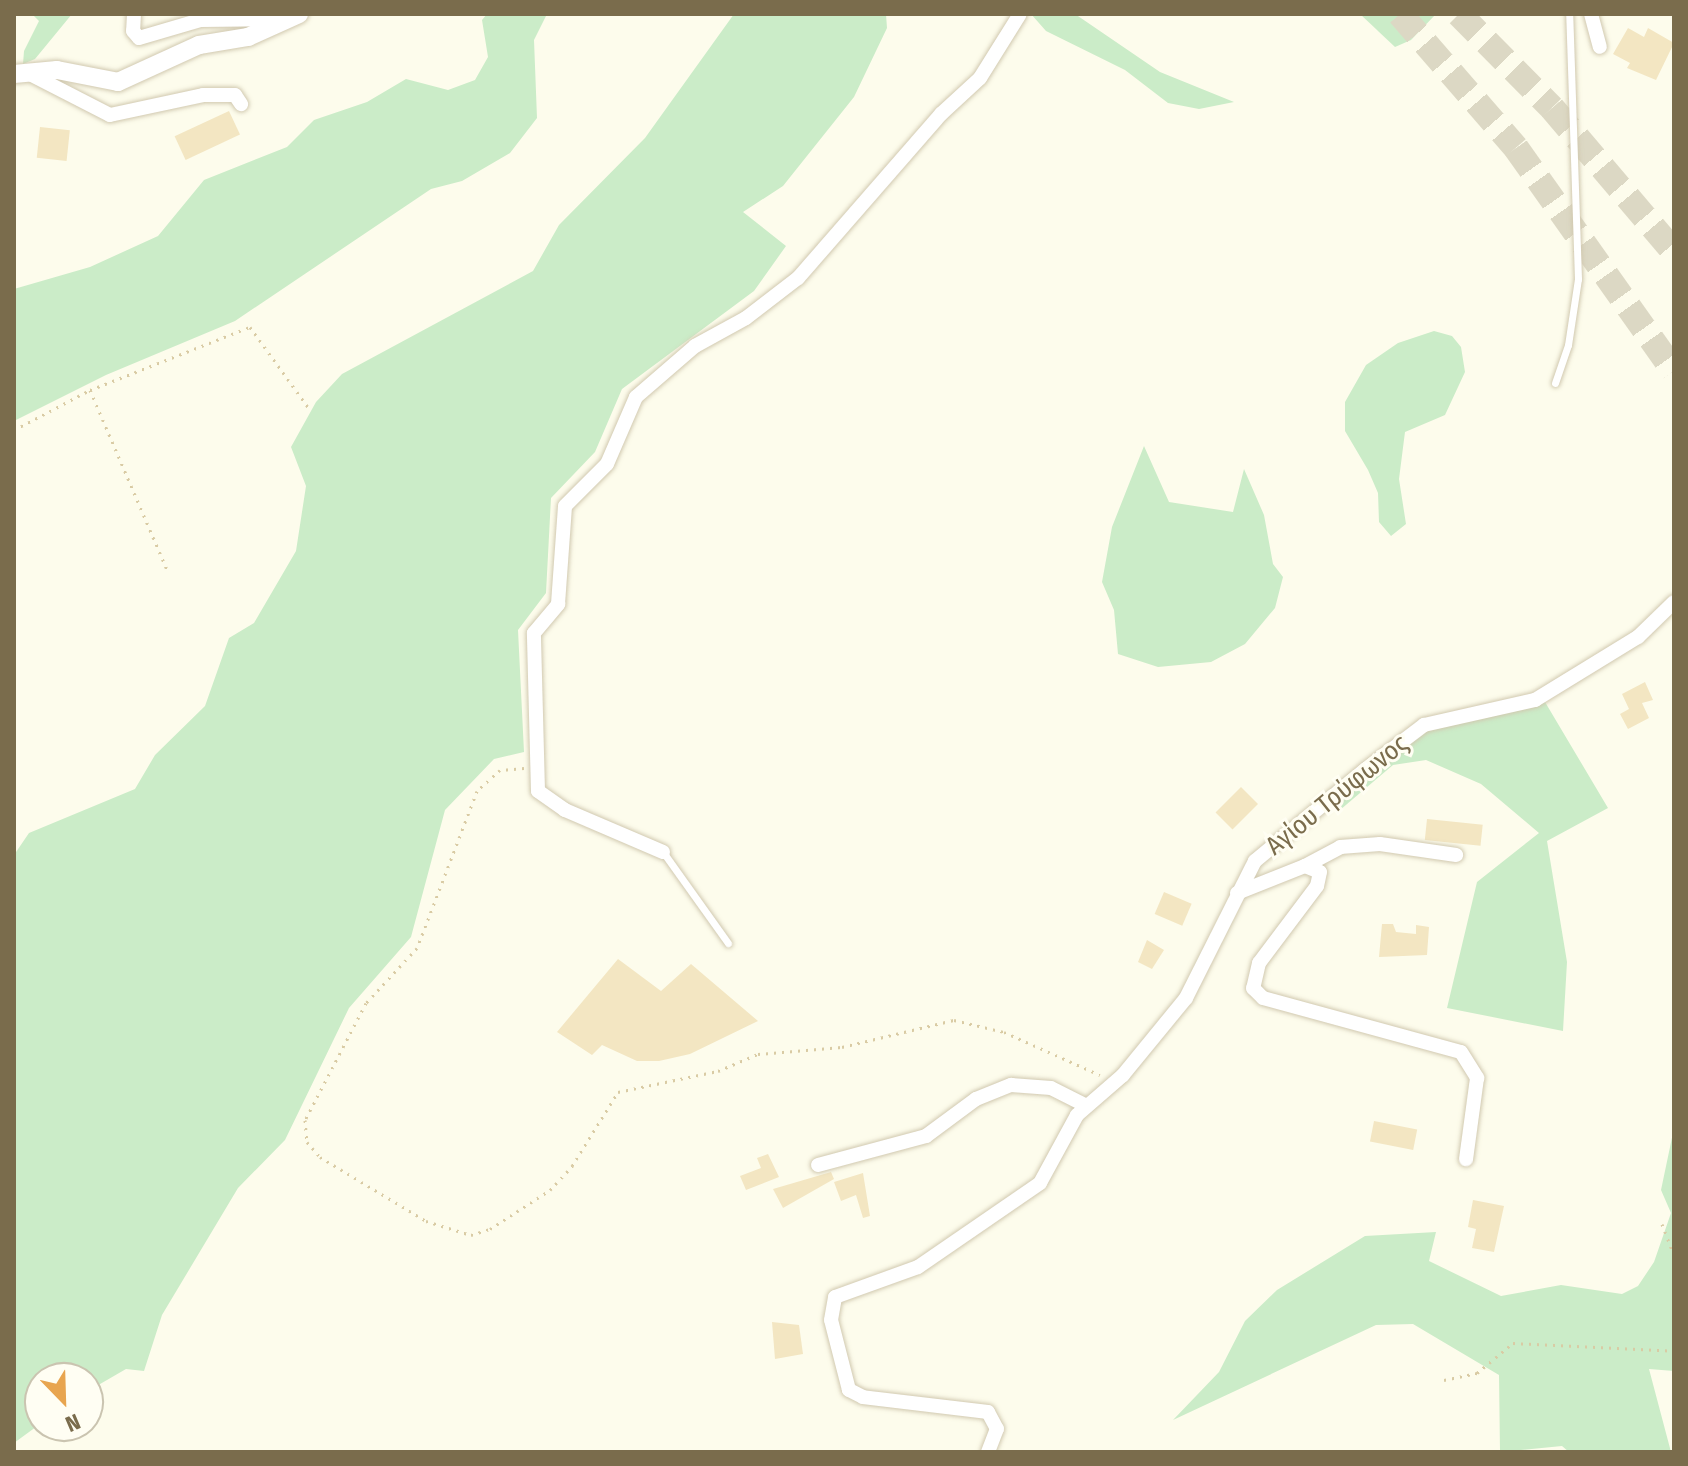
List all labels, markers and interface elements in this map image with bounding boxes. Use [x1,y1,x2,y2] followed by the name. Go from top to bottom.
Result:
[1260,728,1414,862] street label: Αγίου Τρύφωνος
[24,1362,104,1442] north arrow
[61,1408,84,1438] text: N

